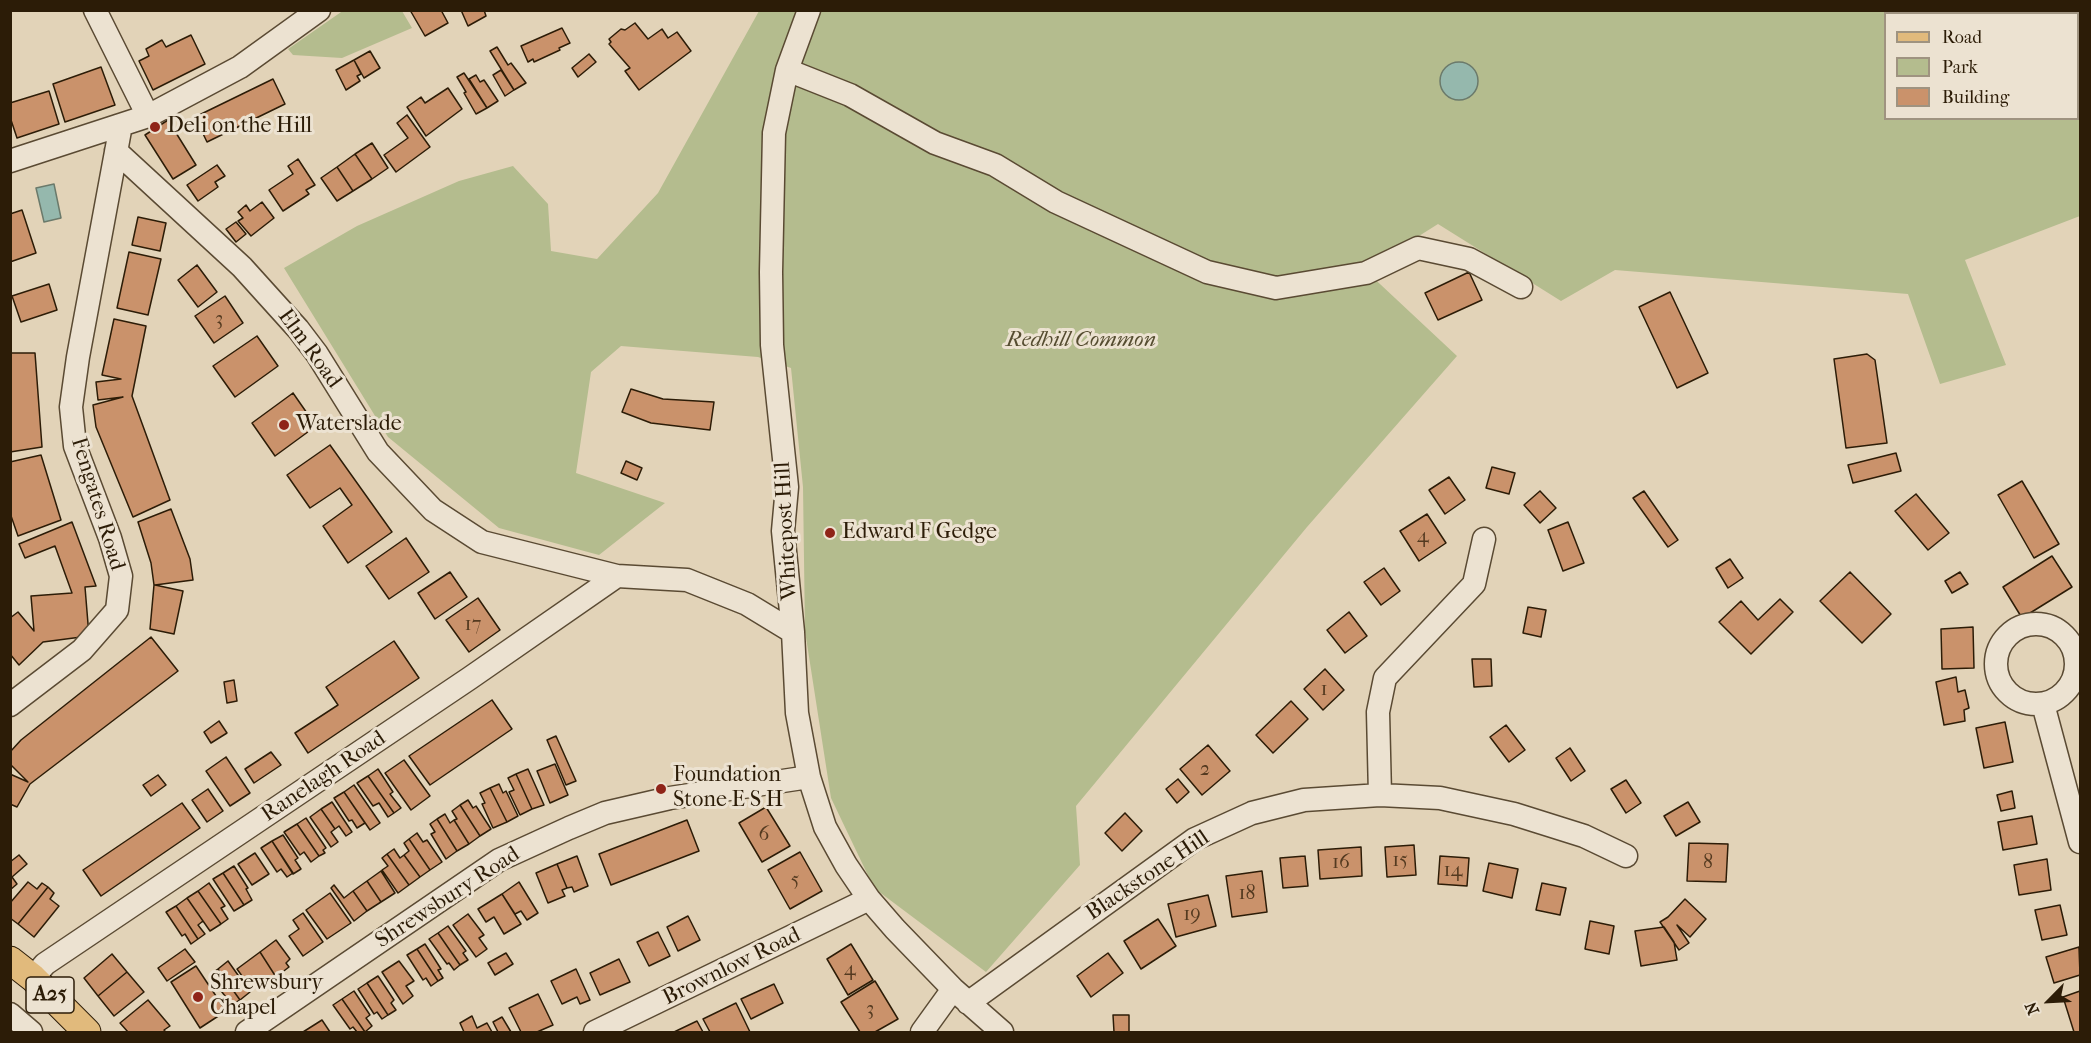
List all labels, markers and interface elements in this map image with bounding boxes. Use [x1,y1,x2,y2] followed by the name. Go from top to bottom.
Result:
[1884,12,2079,120] legend
[1942,27,1982,48] text: Road
[1942,57,1978,78] text: Park
[1942,87,2009,108] text: Building
[167,114,312,140] place label: Deli on the Hill
[148,120,162,134] marker: Deli on the Hill
[271,304,347,394] street label: Elm Road
[215,308,223,332] house number: 3
[1006,328,1156,354] park label: Redhill Common
[296,412,402,438] place label: Waterslade
[277,418,291,432] marker: Waterslade
[64,434,130,574] street label: Fengates Road
[770,461,804,601] street label: Whitepost Hill
[842,520,997,546] place label: Edward F Gedge
[1417,525,1429,549] house number: 4
[823,526,837,540] marker: Edward F Gedge
[465,613,481,637] house number: 17
[1320,678,1328,702] house number: 1
[257,726,391,828] street label: Ranelagh Road
[1200,758,1210,782] house number: 2
[673,763,783,814] place label: Foundation Stone E S H
[654,782,668,796] marker: Foundation Stone E S H
[759,823,769,847] house number: 6
[1081,825,1215,927] street label: Blackstone Hill
[371,842,525,954] street label: Shrewsbury Road
[1392,849,1408,873] house number: 15
[1332,851,1350,875] house number: 16
[1703,851,1713,875] house number: 8
[1444,859,1462,883] house number: 14
[791,869,799,893] house number: 5
[1238,882,1256,906] house number: 18
[1183,903,1201,927] house number: 19
[659,922,805,1012] street label: Brownlow Road
[844,958,856,982] house number: 4
[210,971,323,1022] place label: Shrewsbury Chapel
[2019,971,2079,1031] north arrow
[26,977,74,1013] road number: A25
[191,990,205,1004] marker: Shrewsbury Chapel
[866,998,874,1022] house number: 3
[2021,999,2043,1018] text: N

